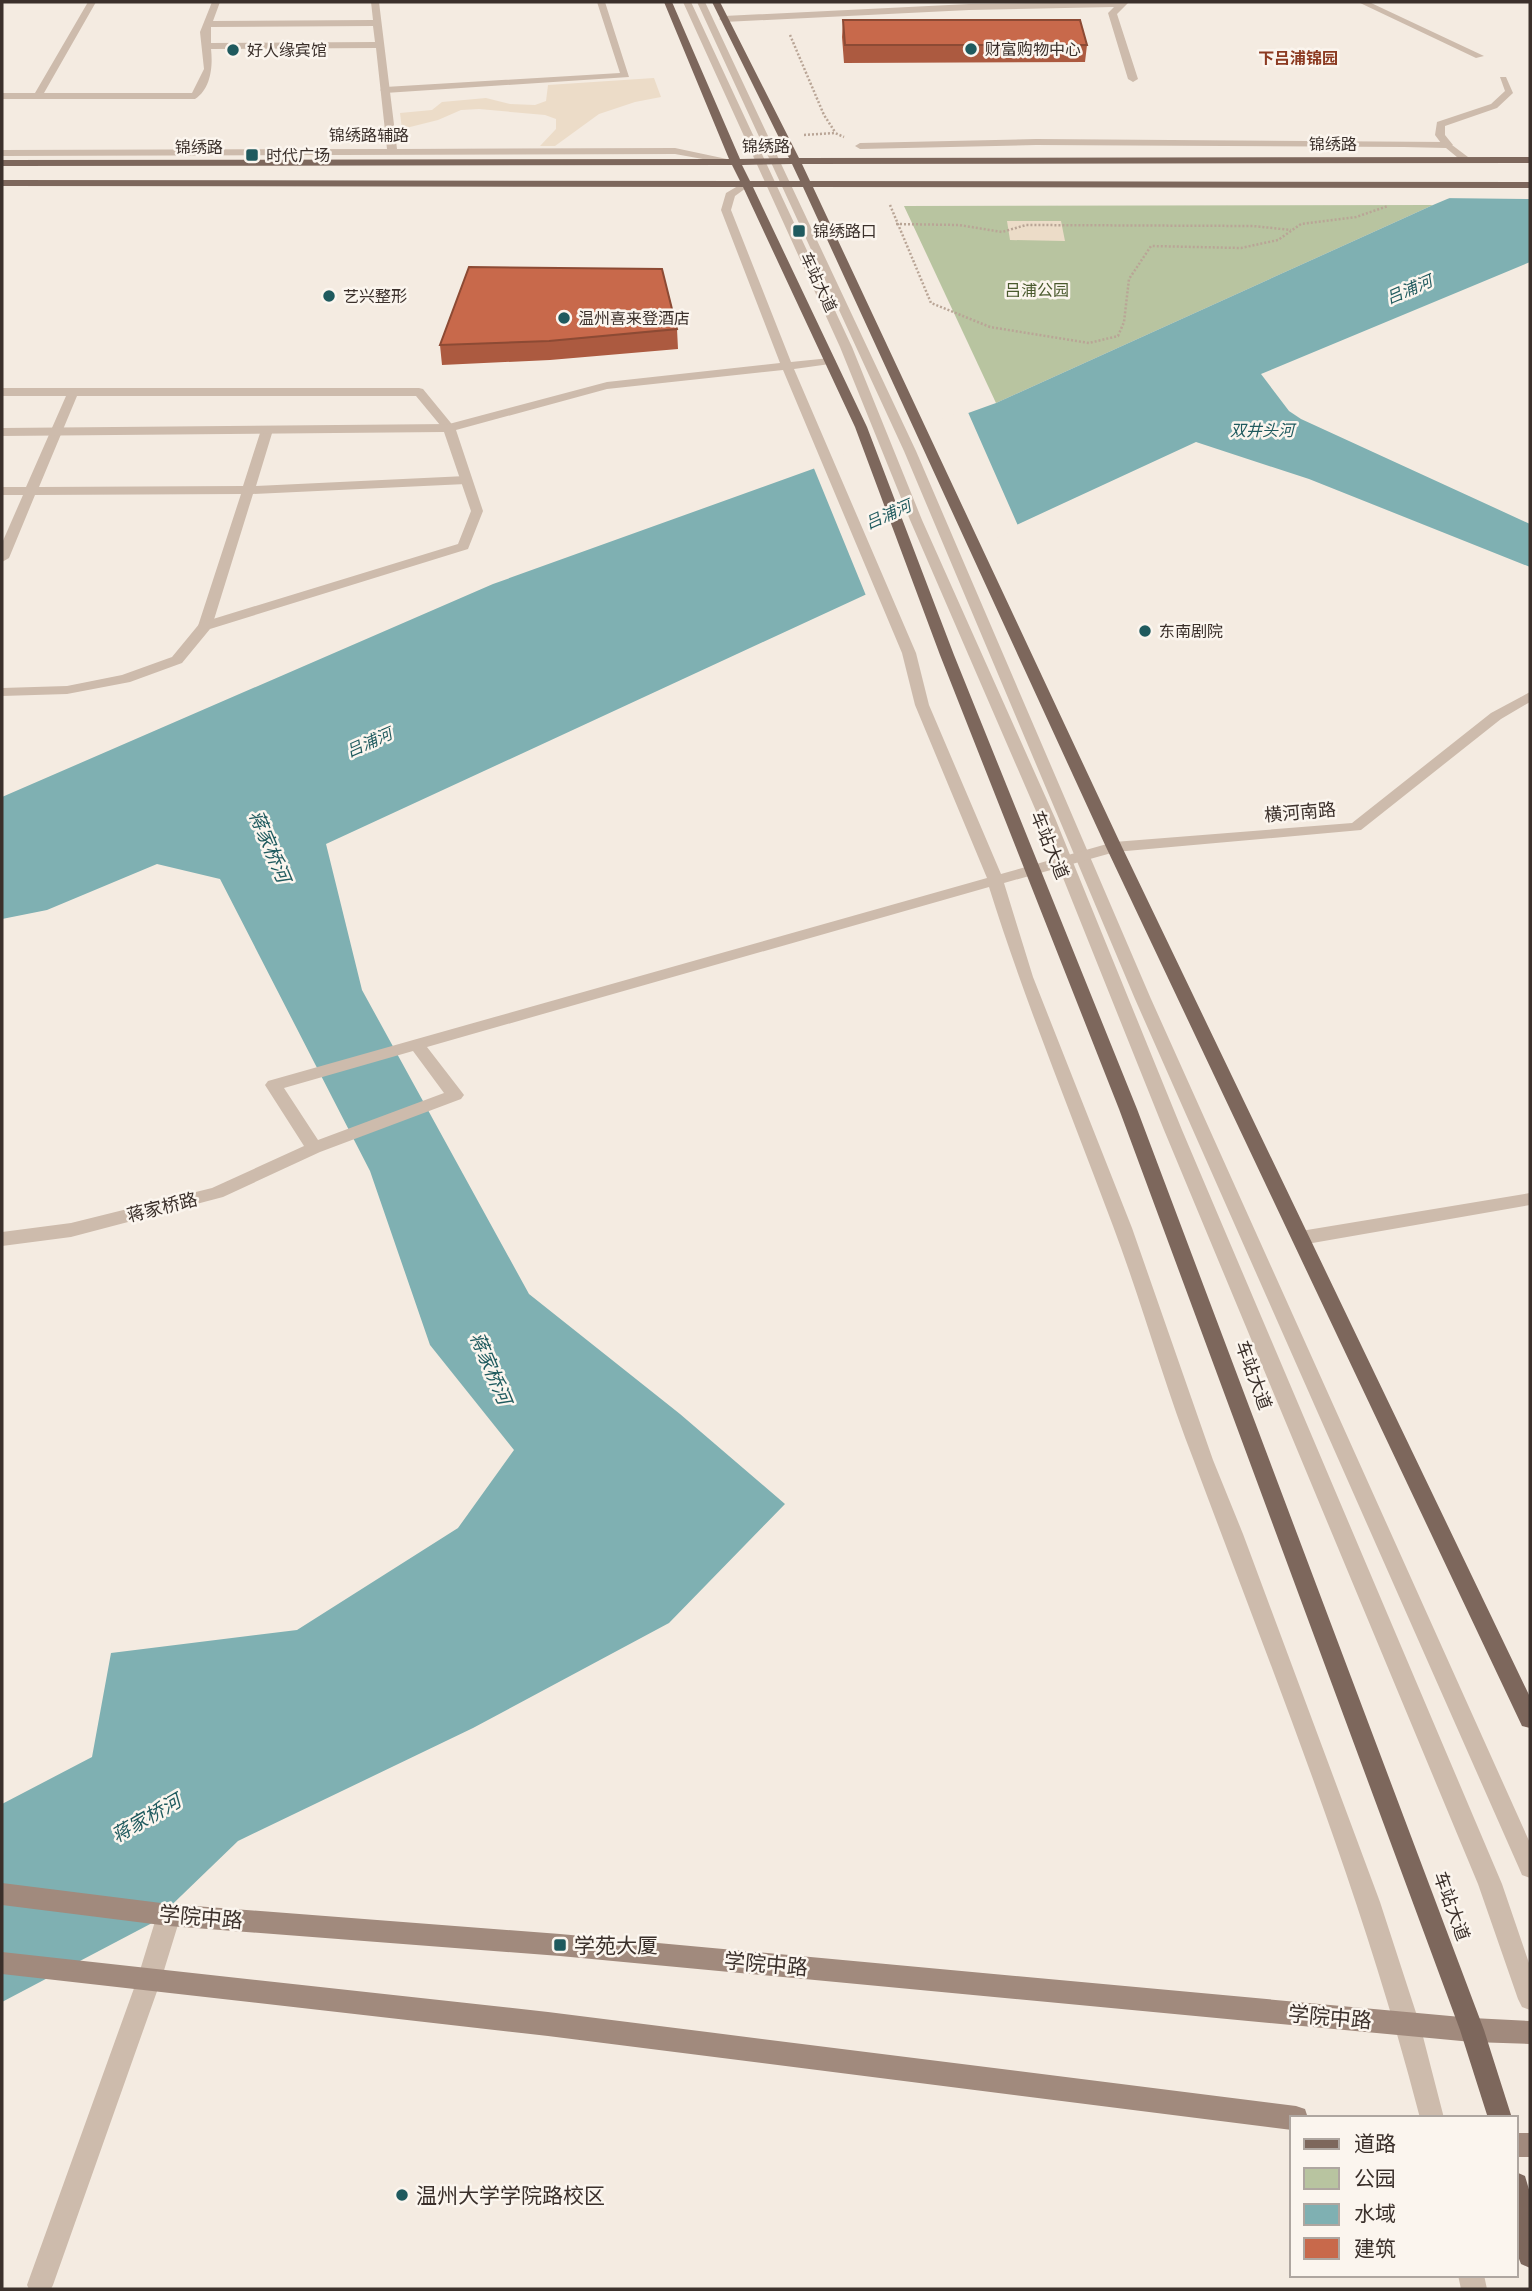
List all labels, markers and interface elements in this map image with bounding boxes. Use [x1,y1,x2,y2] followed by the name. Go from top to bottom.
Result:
[985,39,1081,59] place label: 财富购物中心
[247,40,327,60] place label: 好人缘宾馆
[963,41,979,57] marker: 财富购物中心
[225,42,241,58] marker: 好人缘宾馆
[1258,48,1338,68] district label: 下吕浦锦园
[329,125,409,145] street label: 锦绣路辅路
[1309,134,1357,154] street label: 锦绣路
[742,136,790,156] street label: 锦绣路
[175,137,223,157] street label: 锦绣路
[266,145,330,165] place label: 时代广场
[244,147,260,163] marker: 时代广场
[813,221,877,241] place label: 锦绣路口
[791,223,807,239] marker: 锦绣路口
[796,249,842,315] street label: 车站大道
[1383,269,1438,308] water label: 吕浦河
[1005,280,1069,300] park label: 吕浦公园
[343,286,407,306] place label: 艺兴整形
[321,288,337,304] marker: 艺兴整形
[578,308,690,328] place label: 温州喜来登酒店
[556,310,572,326] marker: 温州喜来登酒店
[1230,420,1297,440] water label: 双井头河
[862,494,917,533] water label: 吕浦河
[1159,621,1223,641] place label: 东南剧院
[1137,623,1153,639] marker: 东南剧院
[343,722,398,761] water label: 吕浦河
[1263,797,1337,827] street label: 横河南路
[244,806,297,889] water label: 蒋家桥河
[1026,807,1074,883] street label: 车站大道
[124,1187,200,1227] street label: 蒋家桥路
[465,1328,518,1411] water label: 蒋家桥河
[1231,1337,1277,1413] street label: 车站大道
[107,1787,188,1847] water label: 蒋家桥河
[1429,1868,1475,1944] street label: 车站大道
[158,1900,244,1934] street label: 学院中路
[574,1932,658,1959] place label: 学苑大厦
[552,1937,568,1953] marker: 学苑大厦
[723,1947,809,1981] street label: 学院中路
[1287,2000,1373,2034] street label: 学院中路
[1290,2116,1518,2277] legend
[1354,2130,1396,2157] text: 道路
[1354,2165,1396,2192] text: 公园
[416,2182,605,2209] place label: 温州大学学院路校区
[394,2187,410,2203] marker: 温州大学学院路校区
[1354,2200,1396,2227] text: 水域
[1354,2235,1396,2262] text: 建筑

